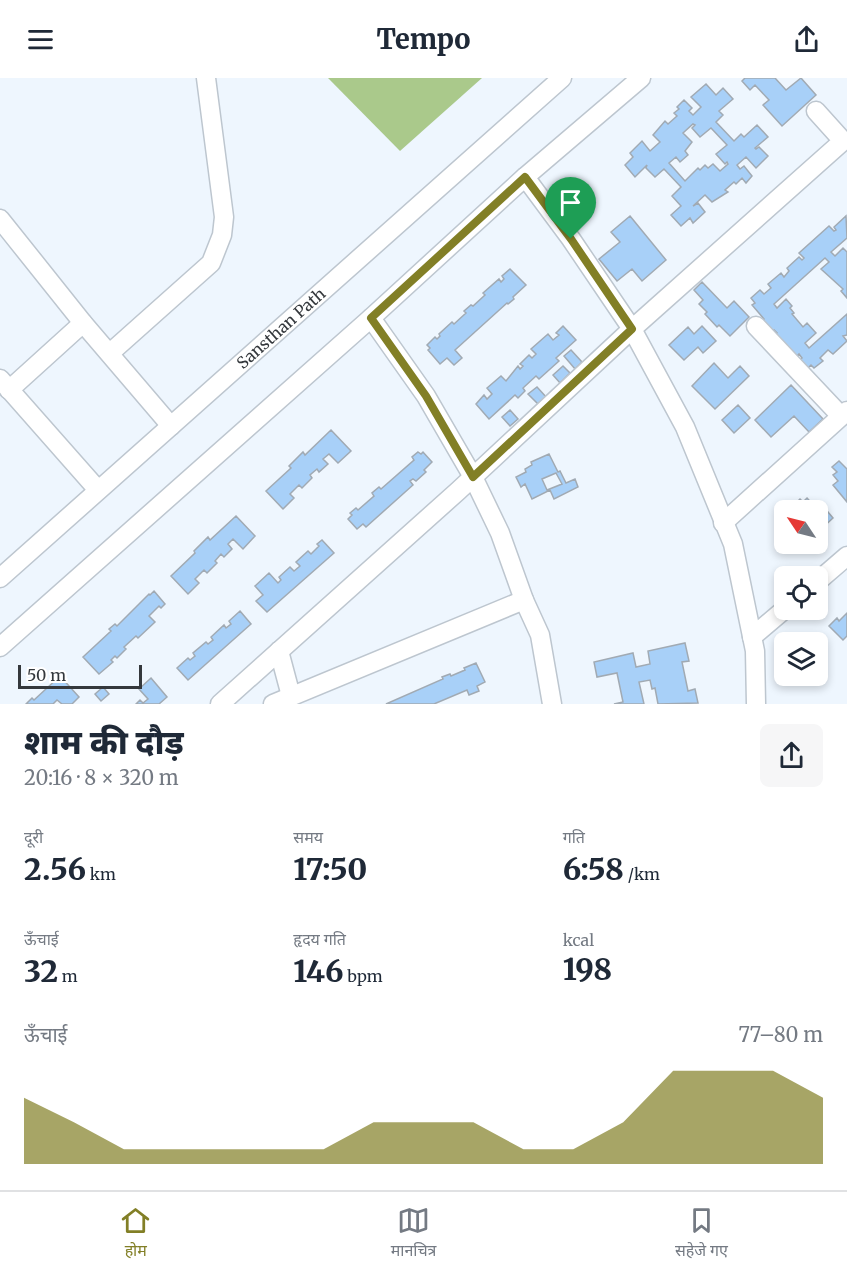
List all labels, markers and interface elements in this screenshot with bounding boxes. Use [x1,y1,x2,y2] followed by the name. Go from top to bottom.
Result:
[376,22,471,56] text: Tempo
[24,23,57,56] icon: menu
[790,23,823,56] icon: share
[545,177,596,239] pin
[554,186,587,219] icon: arrive
[233,283,330,373] street label: Sansthan Path
[774,500,828,554] north arrow
[774,500,828,686] map controls
[774,566,828,620] button: locate
[774,632,828,686] button: layers
[18,662,142,690] scale bar
[27,665,66,685] text: 50 m
[24,722,184,763] text: शाम की दौड़
[760,724,823,787] button: share
[24,765,179,790] text: 20:16 · 8 × 320 m
[24,827,43,847] text: दूरी
[293,827,323,847] text: समय
[563,827,585,847] text: गति
[24,850,86,888] text: 2.56
[293,850,367,888] text: 17:50
[563,850,624,888] text: 6:58
[86,864,116,884] text: km
[624,864,660,884] text: /km
[24,929,59,949] text: ऊँचाई
[293,929,346,949] text: हृदय गति
[563,930,594,950] text: kcal
[563,950,612,988] text: 198
[24,952,58,990] text: 32
[293,952,343,990] text: 146
[58,966,78,986] text: m
[343,966,383,986] text: bpm
[24,1022,67,1047] text: ऊँचाई
[738,1022,823,1047] text: 77–80 m
[119,1204,152,1263] tab: होम
[391,1204,436,1263] tab: मानचित्र
[675,1204,728,1263] tab: सहेजे गए

